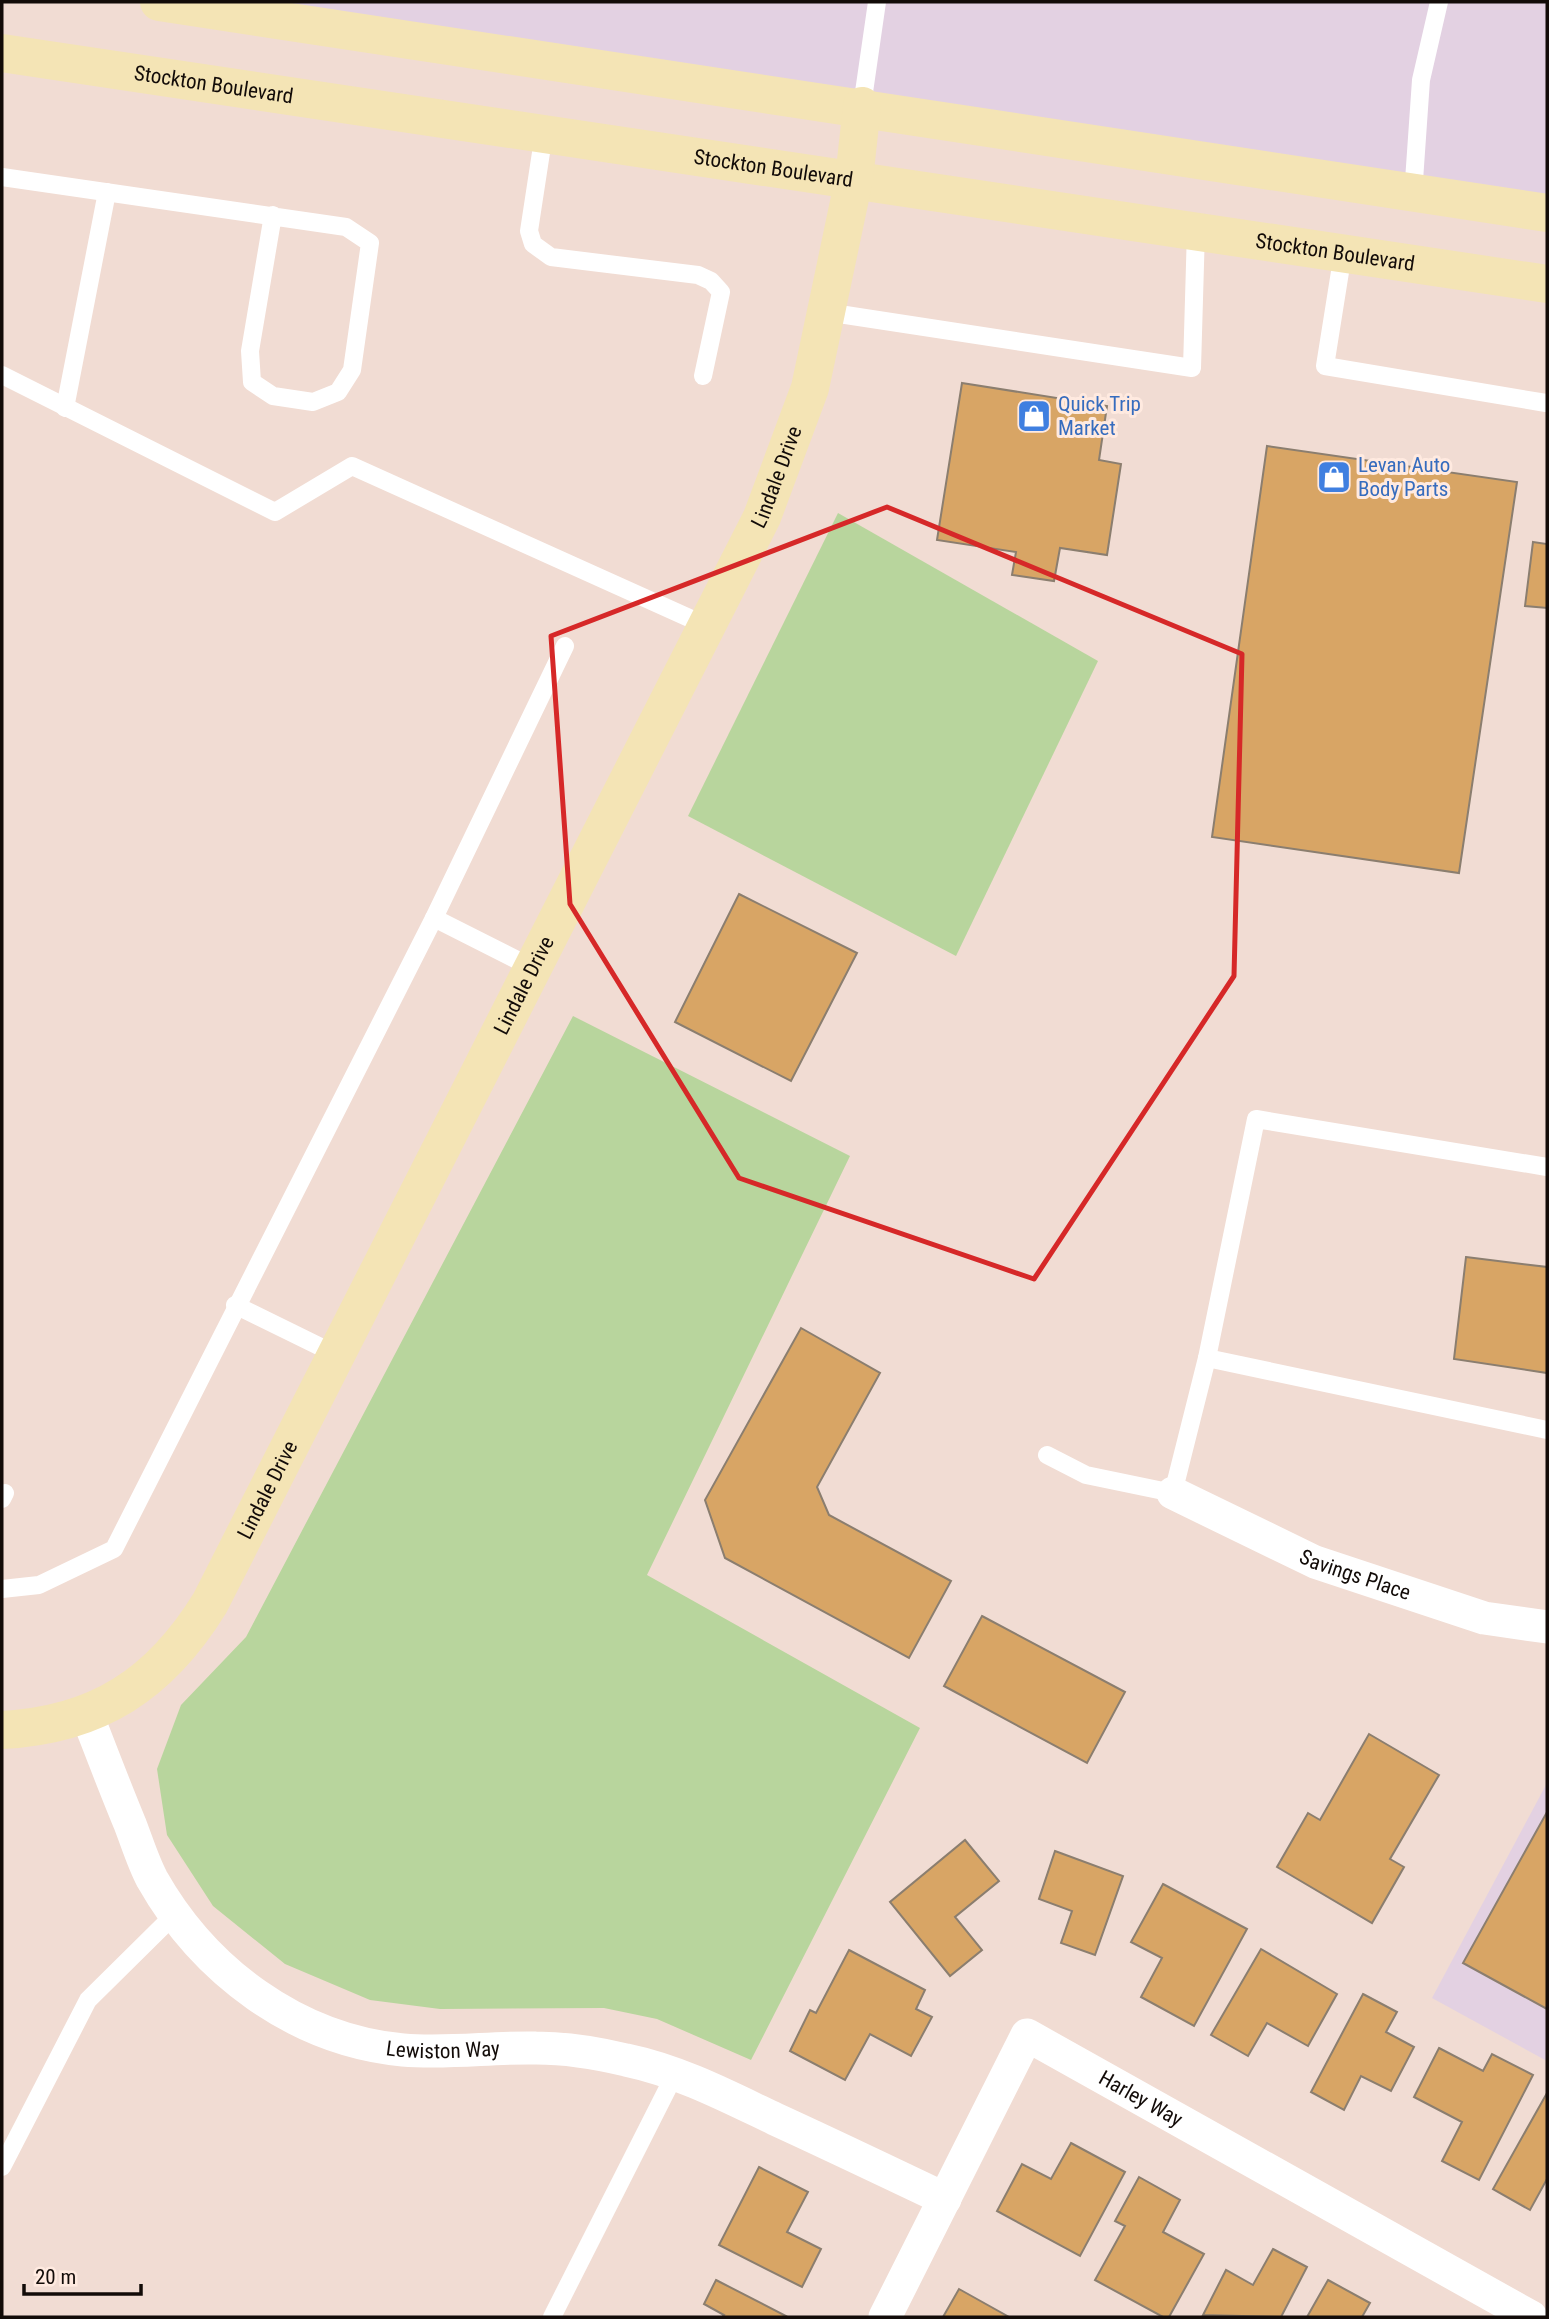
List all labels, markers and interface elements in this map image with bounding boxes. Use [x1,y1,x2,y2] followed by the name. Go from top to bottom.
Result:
[133,61,295,108] street label: Stockton Boulevard
[692,145,855,192] street label: Stockton Boulevard
[1254,229,1416,276] street label: Stockton Boulevard
[1058,392,1141,440] place label: Quick Trip Market
[1015,397,1053,435] shop icon: Quick Trip Market
[746,423,807,532] street label: Lindale Drive
[1358,453,1450,501] place label: Levan Auto Body Parts
[1315,458,1353,496] shop icon: Levan Auto Body Parts
[489,932,559,1038] street label: Lindale Drive
[233,1437,302,1543] street label: Lindale Drive
[1296,1544,1414,1605] street label: Savings Place
[385,2036,501,2063] street label: Lewiston Way
[1095,2066,1187,2132] street label: Harley Way
[24,2252,142,2296] scale bar
[35,2265,76,2289] text: 20 m

